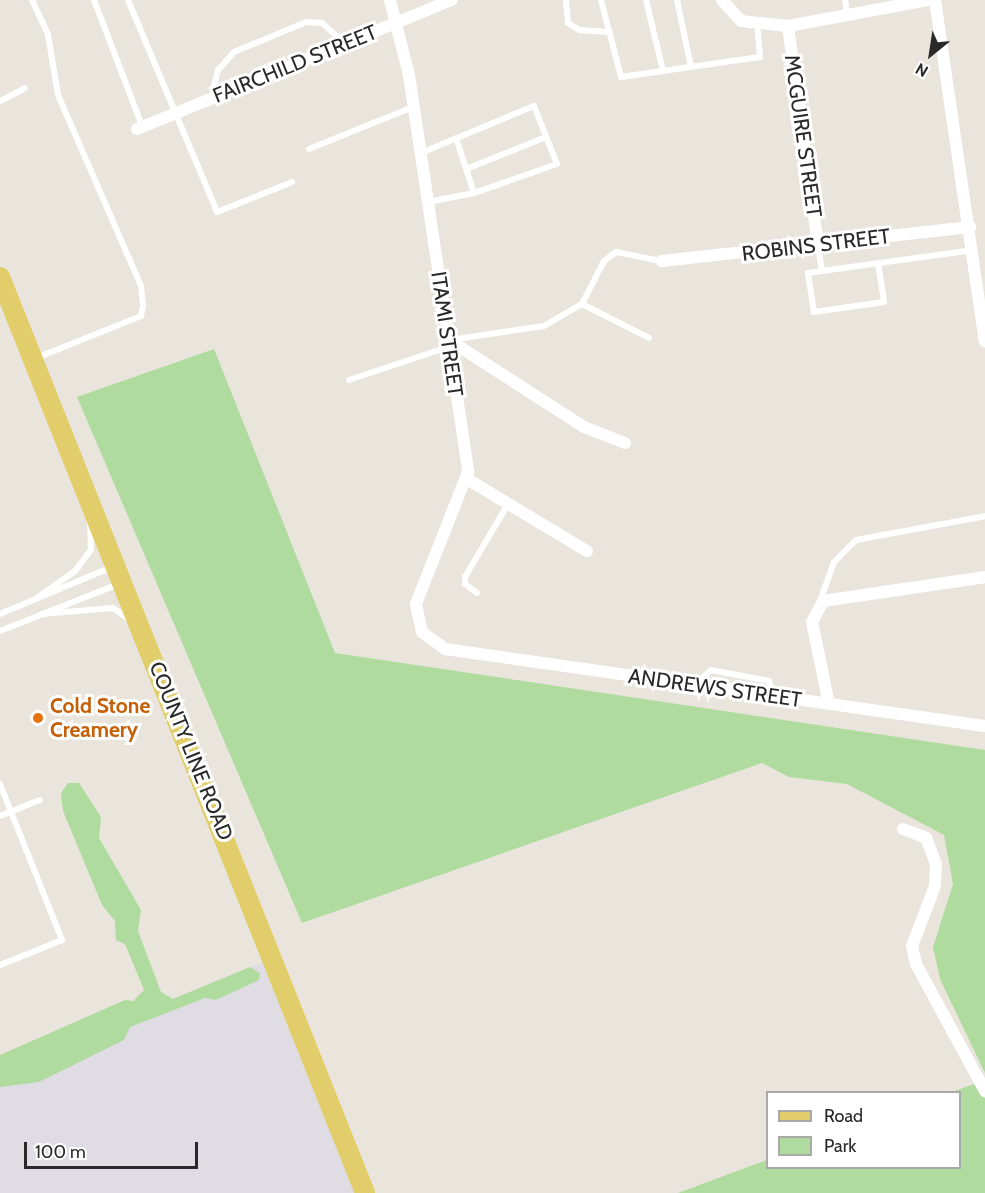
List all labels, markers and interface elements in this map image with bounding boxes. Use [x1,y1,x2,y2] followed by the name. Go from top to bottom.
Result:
[209,20,381,108] street label: FAIRCHILD STREET
[901,24,961,84] north arrow
[779,53,827,219] street label: MCGUIRE STREET
[912,59,931,81] text: N
[740,223,892,267] street label: ROBINS STREET
[426,270,468,398] street label: ITAMI STREET
[144,658,238,844] street label: COUNTY LINE ROAD
[627,663,803,713] street label: ANDREWS STREET
[50,693,150,743] place label: Cold Stone Creamery
[31,711,45,725] marker: Cold Stone Creamery
[766,1091,961,1169] legend
[824,1105,863,1127] text: Road
[27,1130,201,1168] scale bar
[824,1135,856,1157] text: Park
[35,1141,86,1163] text: 100 m

